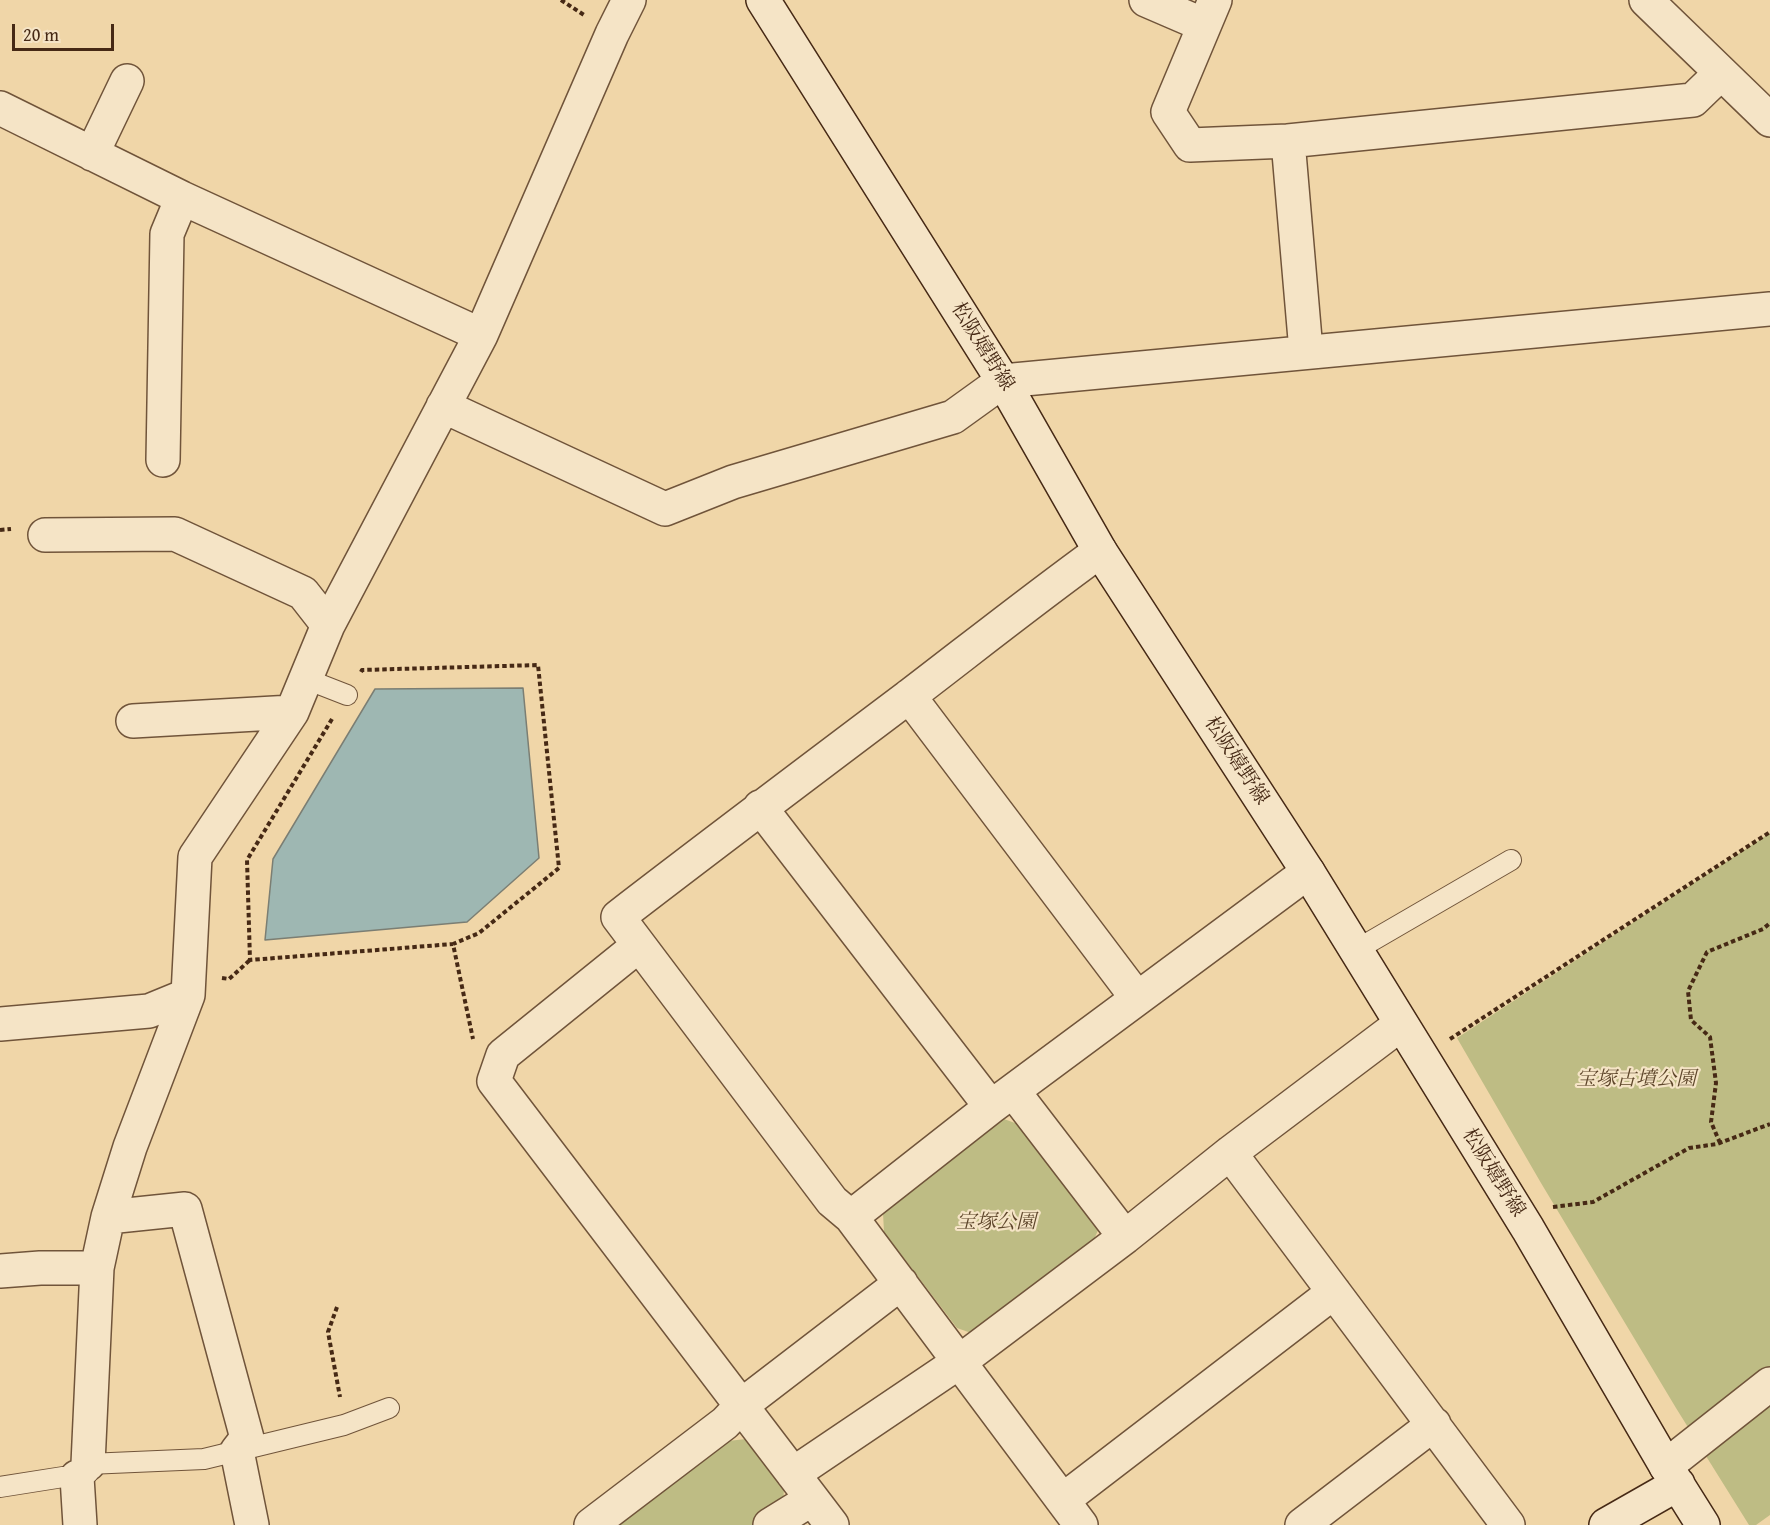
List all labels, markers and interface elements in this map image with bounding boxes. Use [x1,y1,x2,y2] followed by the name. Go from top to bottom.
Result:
[15,12,117,50] scale bar
[23,21,59,48] text: 20 m
[945,298,1019,396] street label: 松阪嬉野線
[1199,713,1273,809] street label: 松阪嬉野線
[1576,1068,1696,1092] park label: 宝塚古墳公園
[1456,1124,1530,1222] street label: 松阪嬉野線
[956,1211,1036,1235] park label: 宝塚公園

